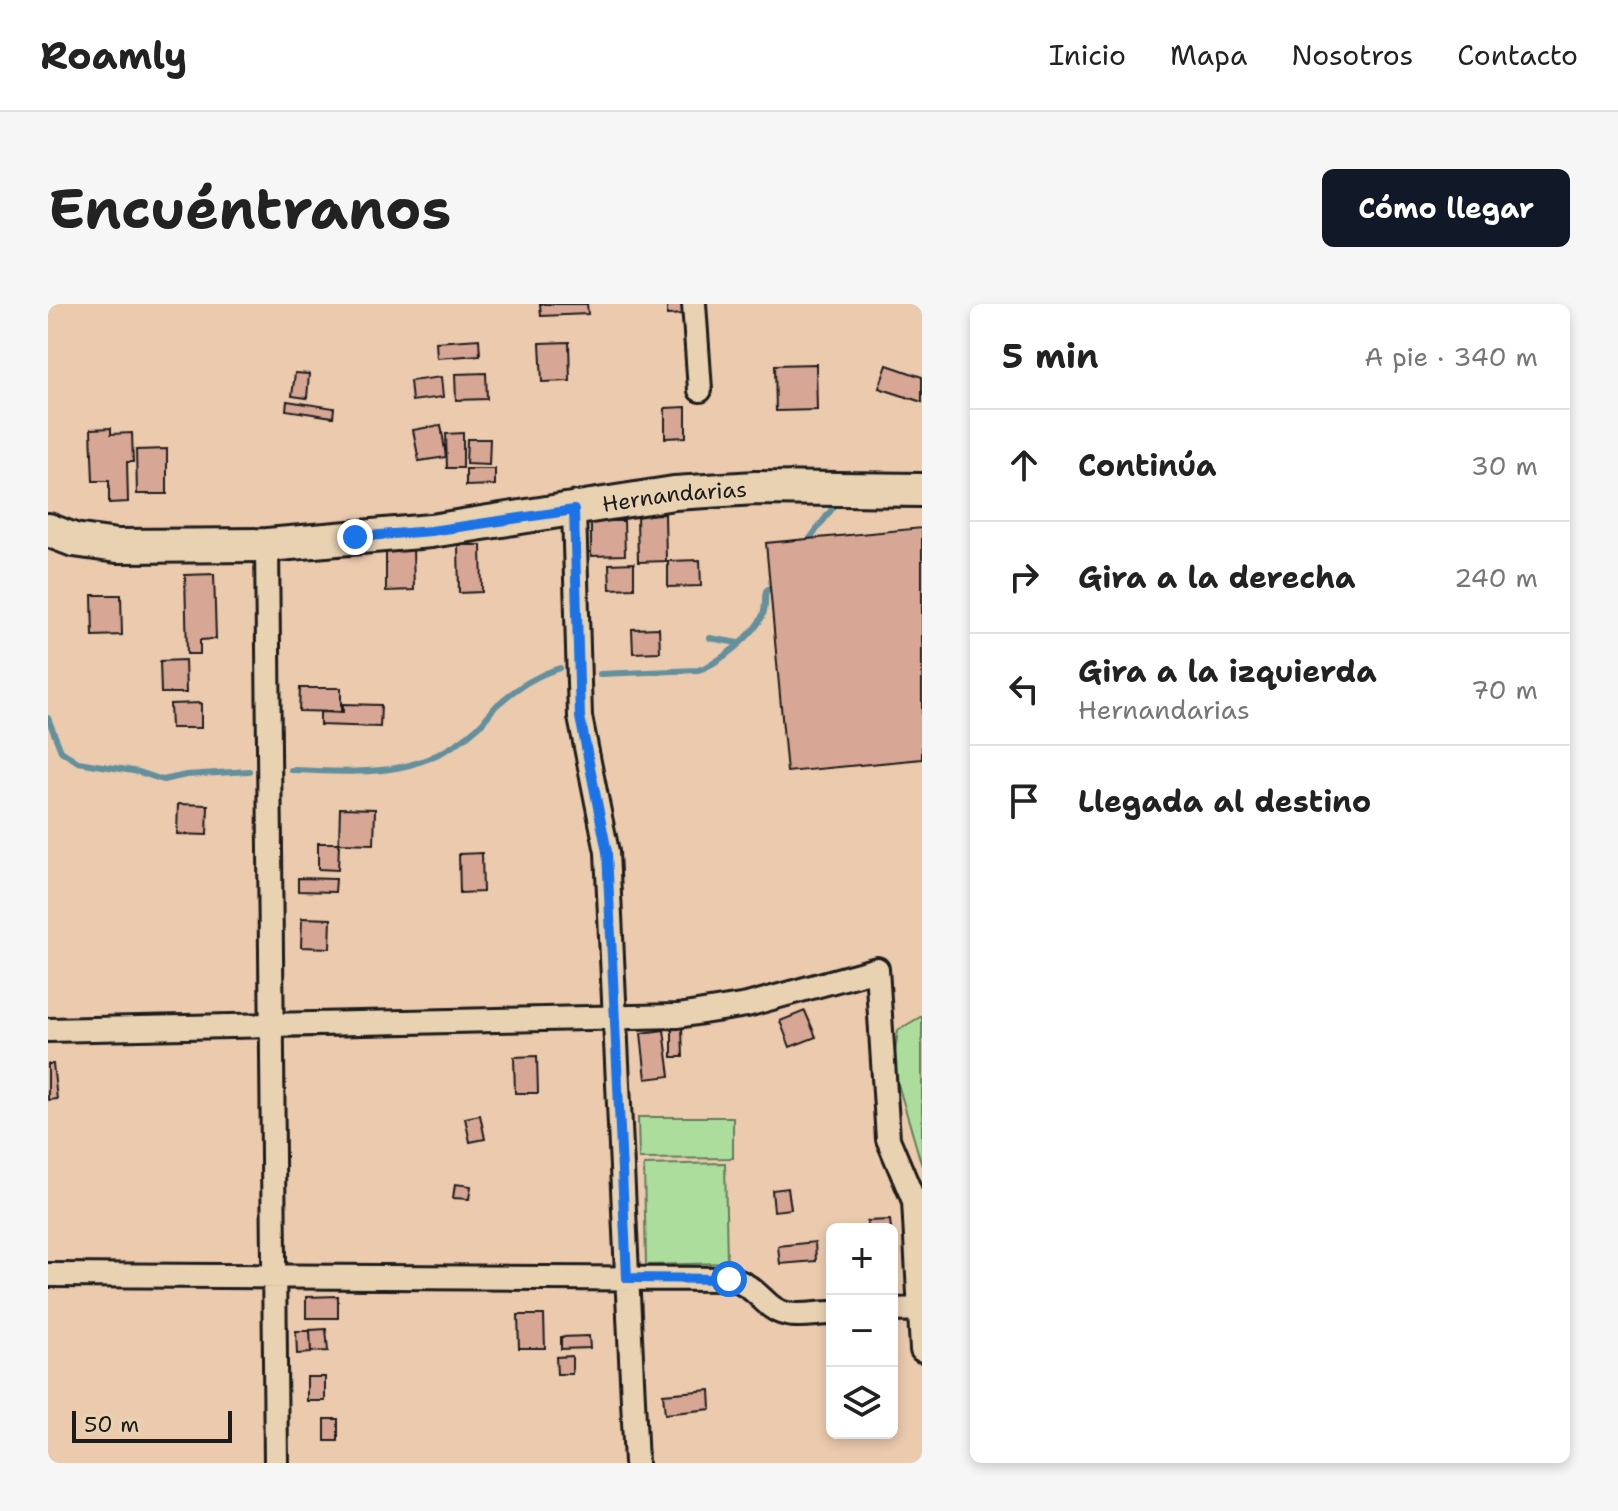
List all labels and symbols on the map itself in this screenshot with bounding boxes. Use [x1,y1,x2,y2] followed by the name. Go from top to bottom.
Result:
[600,475,748,519] street label: Hernandarias
[337,519,373,555] route end
[711,1261,747,1297] route start
[72,1407,232,1443] scale bar

